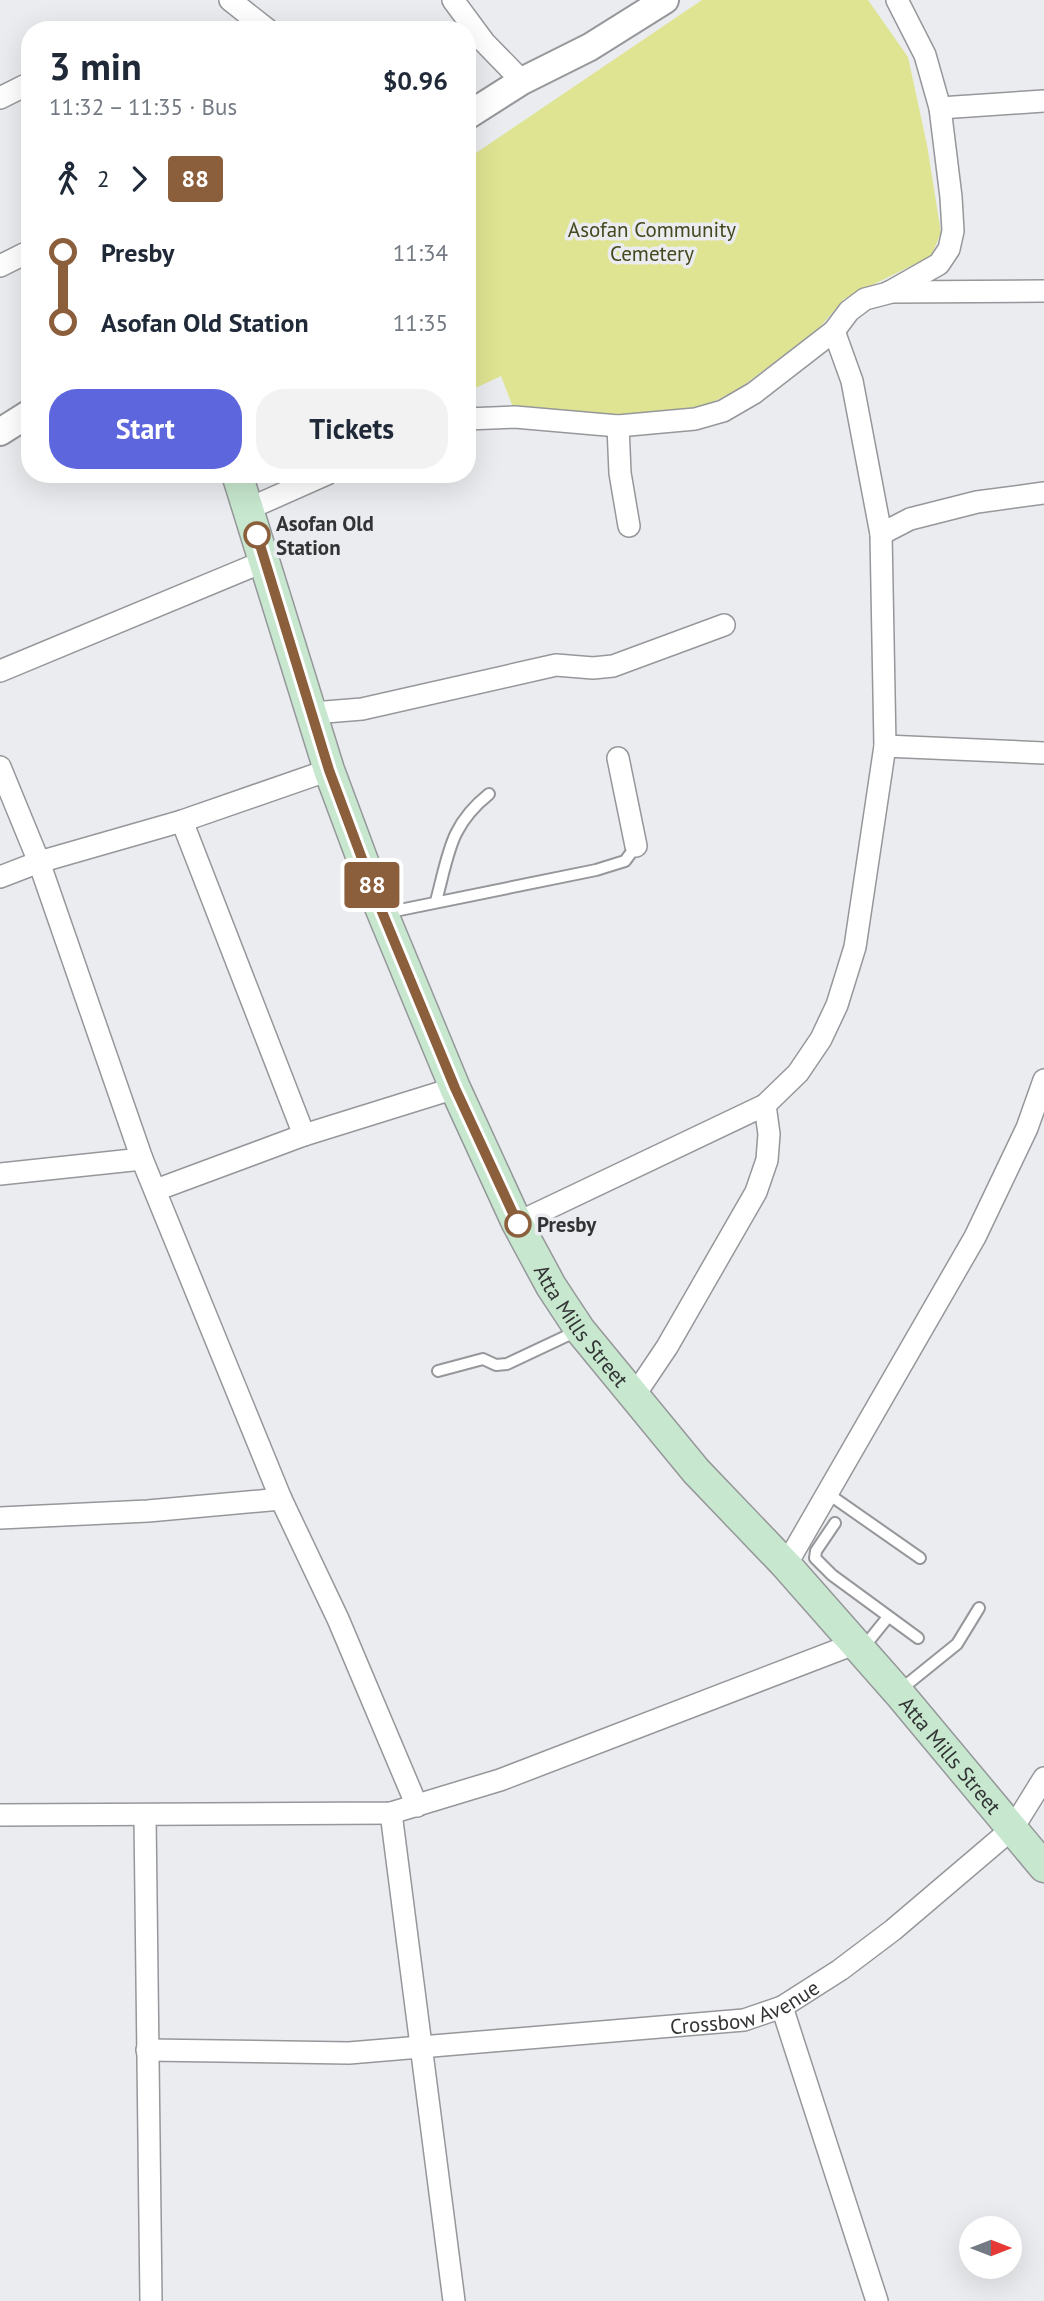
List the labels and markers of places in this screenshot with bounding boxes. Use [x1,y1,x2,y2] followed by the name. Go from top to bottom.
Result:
[276,510,374,561] place label: Asofan Old Station
[244,522,270,548] marker: Asofan Old Station
[505,1211,531,1237] marker: Presby
[537,1211,597,1238] place label: Presby

